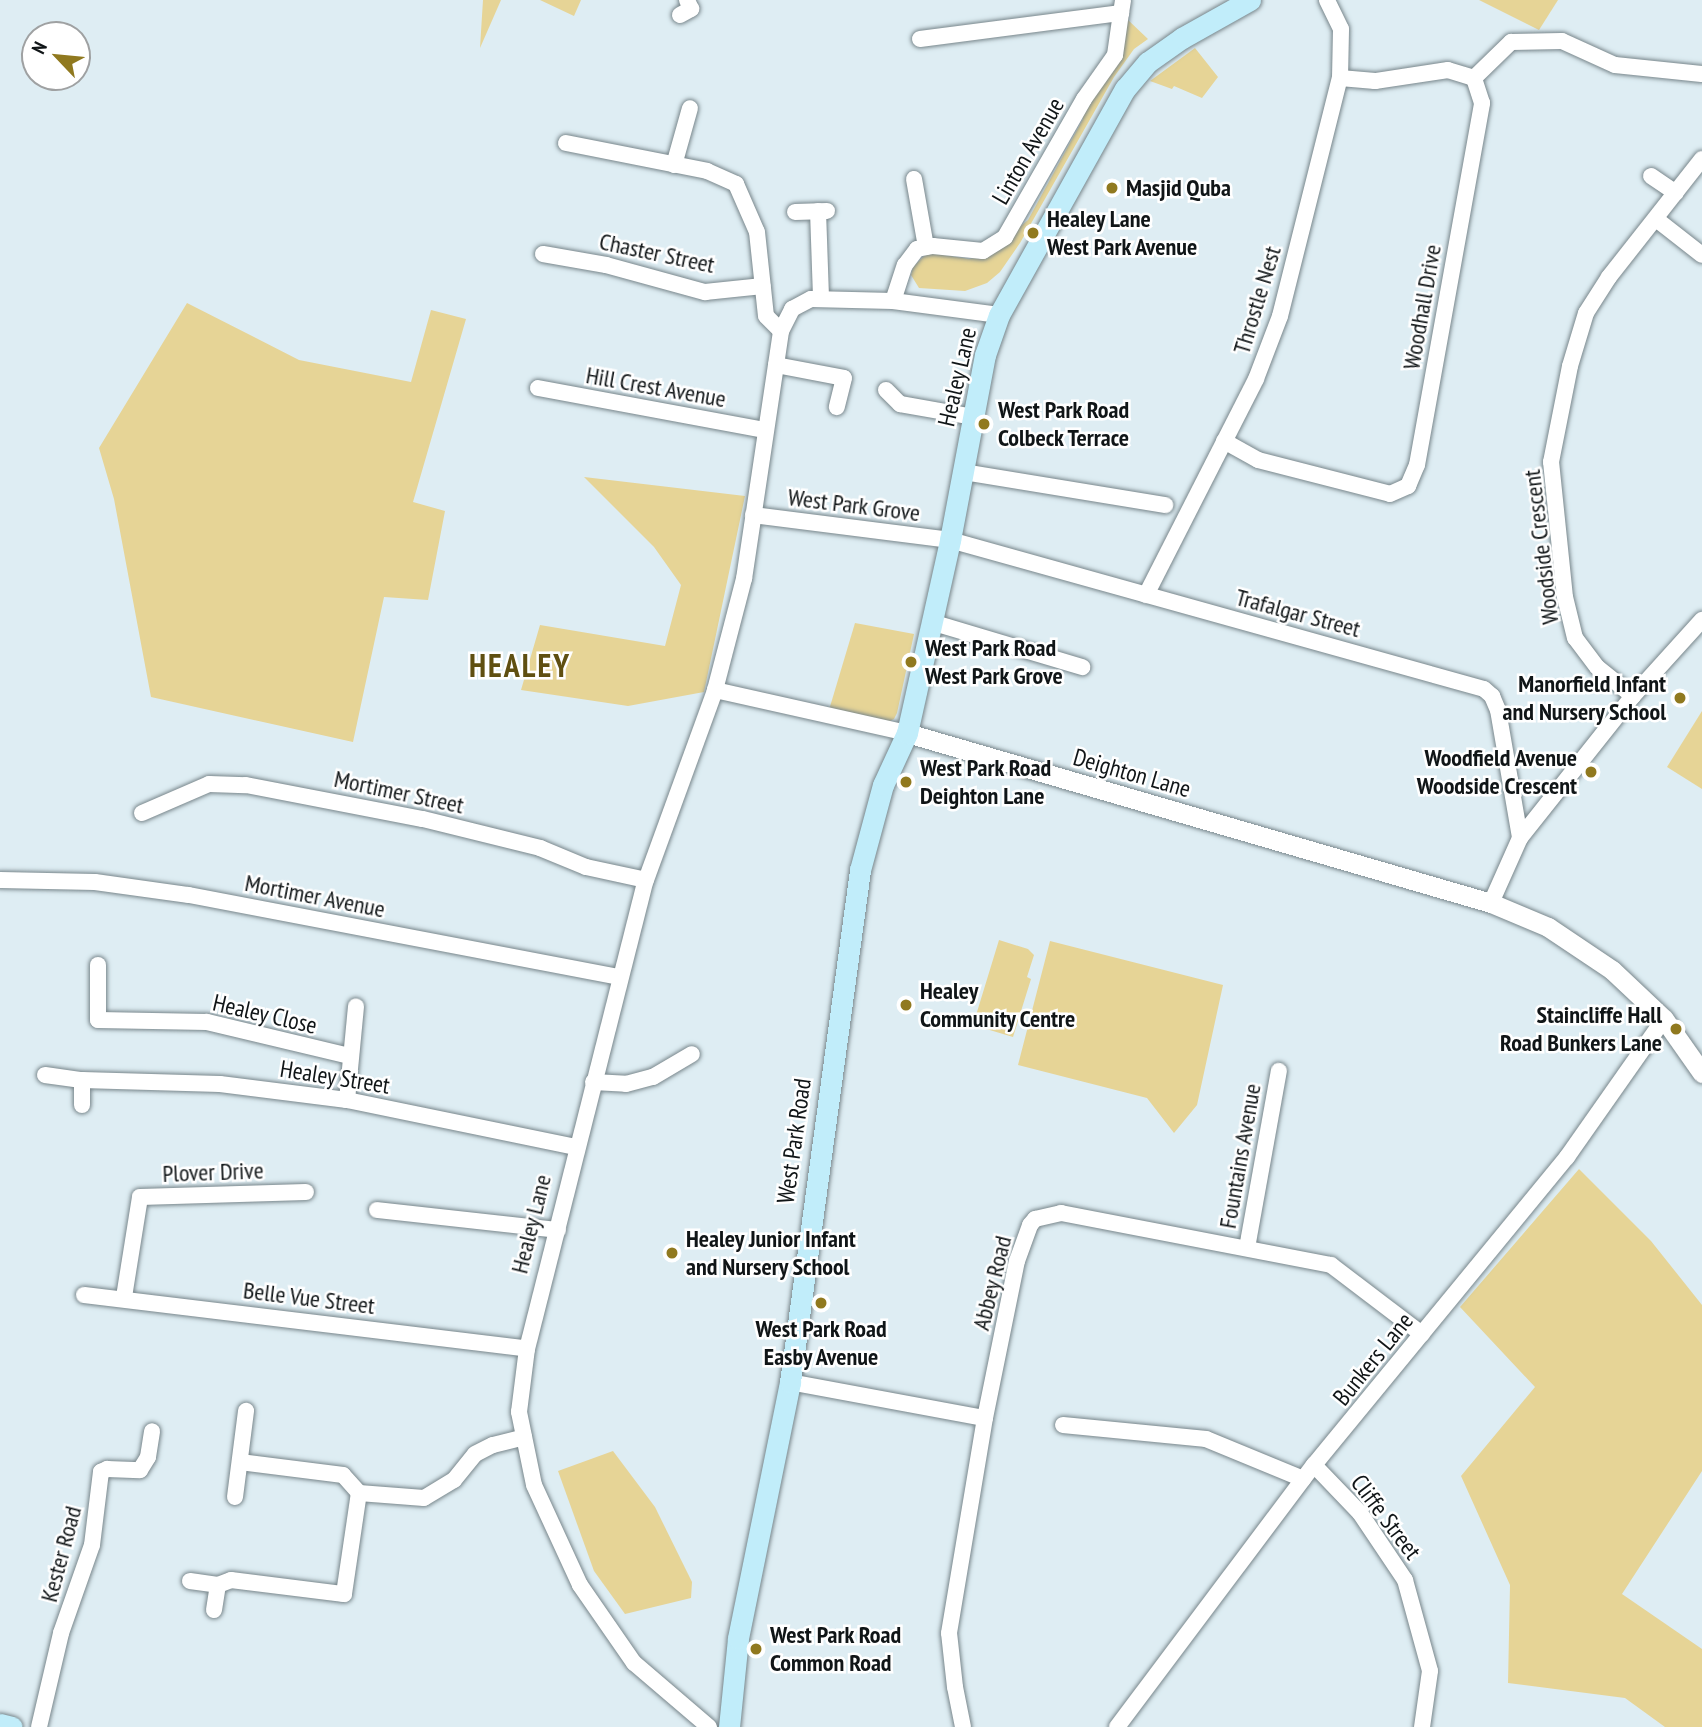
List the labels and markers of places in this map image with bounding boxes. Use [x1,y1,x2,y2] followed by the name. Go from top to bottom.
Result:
[1126,174,1231,202] place label: Masjid Quba
[1104,180,1120,196] marker: Masjid Quba
[1047,205,1199,261] place label: Healey Lane West Park Avenue
[1025,225,1041,241] marker: Healey Lane West Park Avenue
[998,396,1130,452] place label: West Park Road Colbeck Terrace
[976,416,992,432] marker: West Park Road Colbeck Terrace
[925,634,1064,690] place label: West Park Road West Park Grove
[903,654,919,670] marker: West Park Road West Park Grove
[1502,670,1666,726] place label: Manorfield Infant and Nursery School
[1672,690,1688,706] marker: Manorfield Infant and Nursery School
[1417,744,1577,800] place label: Woodfield Avenue Woodside Crescent
[920,754,1052,810] place label: West Park Road Deighton Lane
[1583,764,1599,780] marker: Woodfield Avenue Woodside Crescent
[898,774,914,790] marker: West Park Road Deighton Lane
[920,977,1076,1033] place label: Healey Community Centre
[898,997,914,1013] marker: Healey Community Centre
[1500,1001,1662,1057] place label: Staincliffe Hall Road Bunkers Lane
[1668,1021,1684,1037] marker: Staincliffe Hall Road Bunkers Lane
[686,1225,856,1281] place label: Healey Junior Infant and Nursery School
[664,1245,680,1261] marker: Healey Junior Infant and Nursery School
[813,1295,829,1311] marker: West Park Road Easby Avenue
[755,1315,887,1371] place label: West Park Road Easby Avenue
[770,1621,902,1677] place label: West Park Road Common Road
[748,1641,764,1657] marker: West Park Road Common Road

